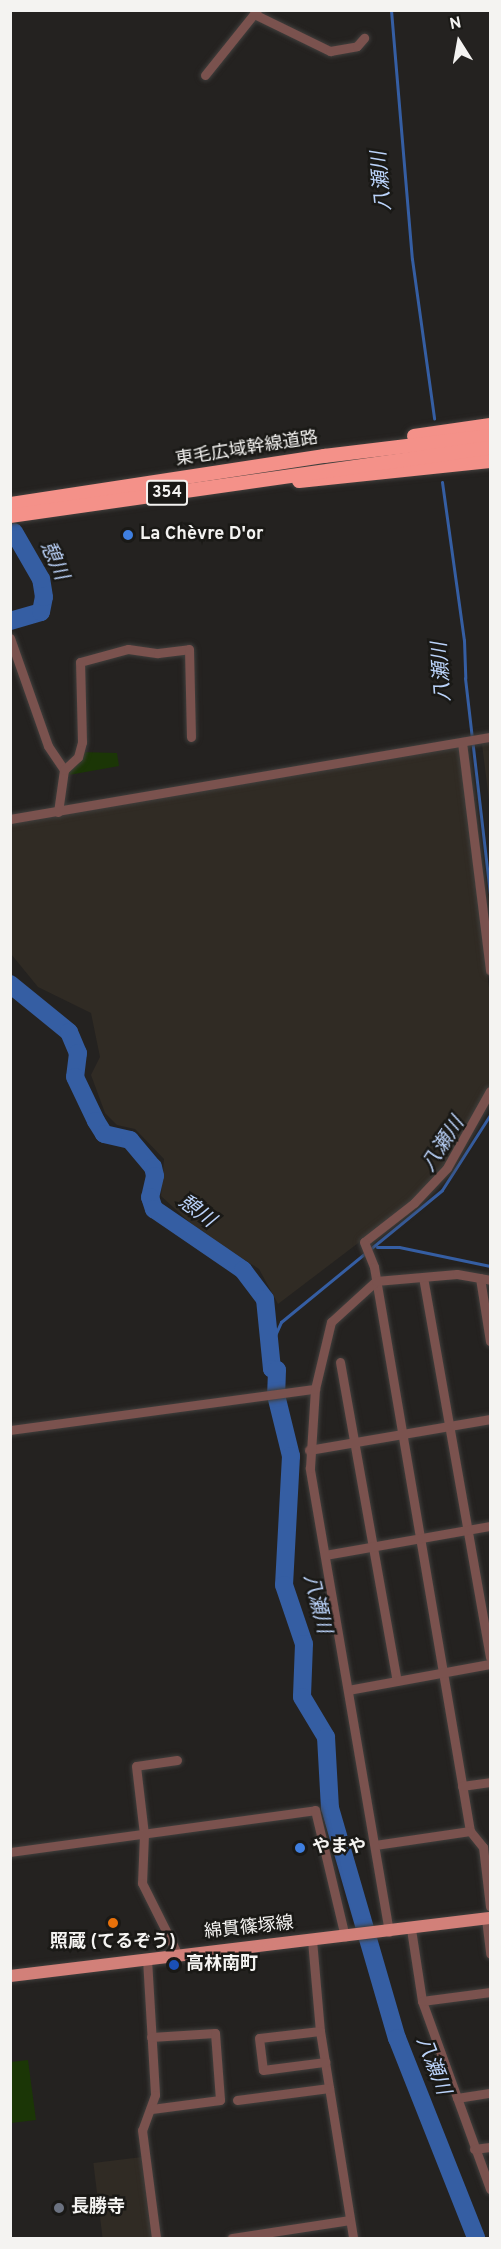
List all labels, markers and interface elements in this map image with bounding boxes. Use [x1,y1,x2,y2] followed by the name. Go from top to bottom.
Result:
[429,12,489,72] north arrow
[448,13,463,35] text: N
[368,150,398,212] water label: 八瀬川
[174,428,320,472] street label: 東毛広域幹線道路
[146,480,188,506] road number: 354
[140,524,263,546] place label: La Chèvre D'or
[121,528,135,542] marker: La Chèvre D'or
[34,538,72,584] water label: 憩川
[429,641,457,703] water label: 八瀬川
[418,1113,470,1177] water label: 八瀬川
[173,1191,219,1233] water label: 憩川
[297,1572,335,1636] water label: 八瀬川
[312,1837,366,1859] place label: やまや
[293,1841,307,1855] marker: やまや
[203,1914,295,1944] street label: 綿貫篠塚線
[106,1916,120,1930] marker: 照蔵 (てるぞう)
[50,1932,176,1954] place label: 照蔵 (てるぞう)
[186,1954,258,1976] place label: 高林南町
[167,1958,181,1972] marker: 高林南町
[410,2034,454,2098] water label: 八瀬川
[71,2197,125,2219] place label: 長勝寺
[52,2201,66,2215] marker: 長勝寺

